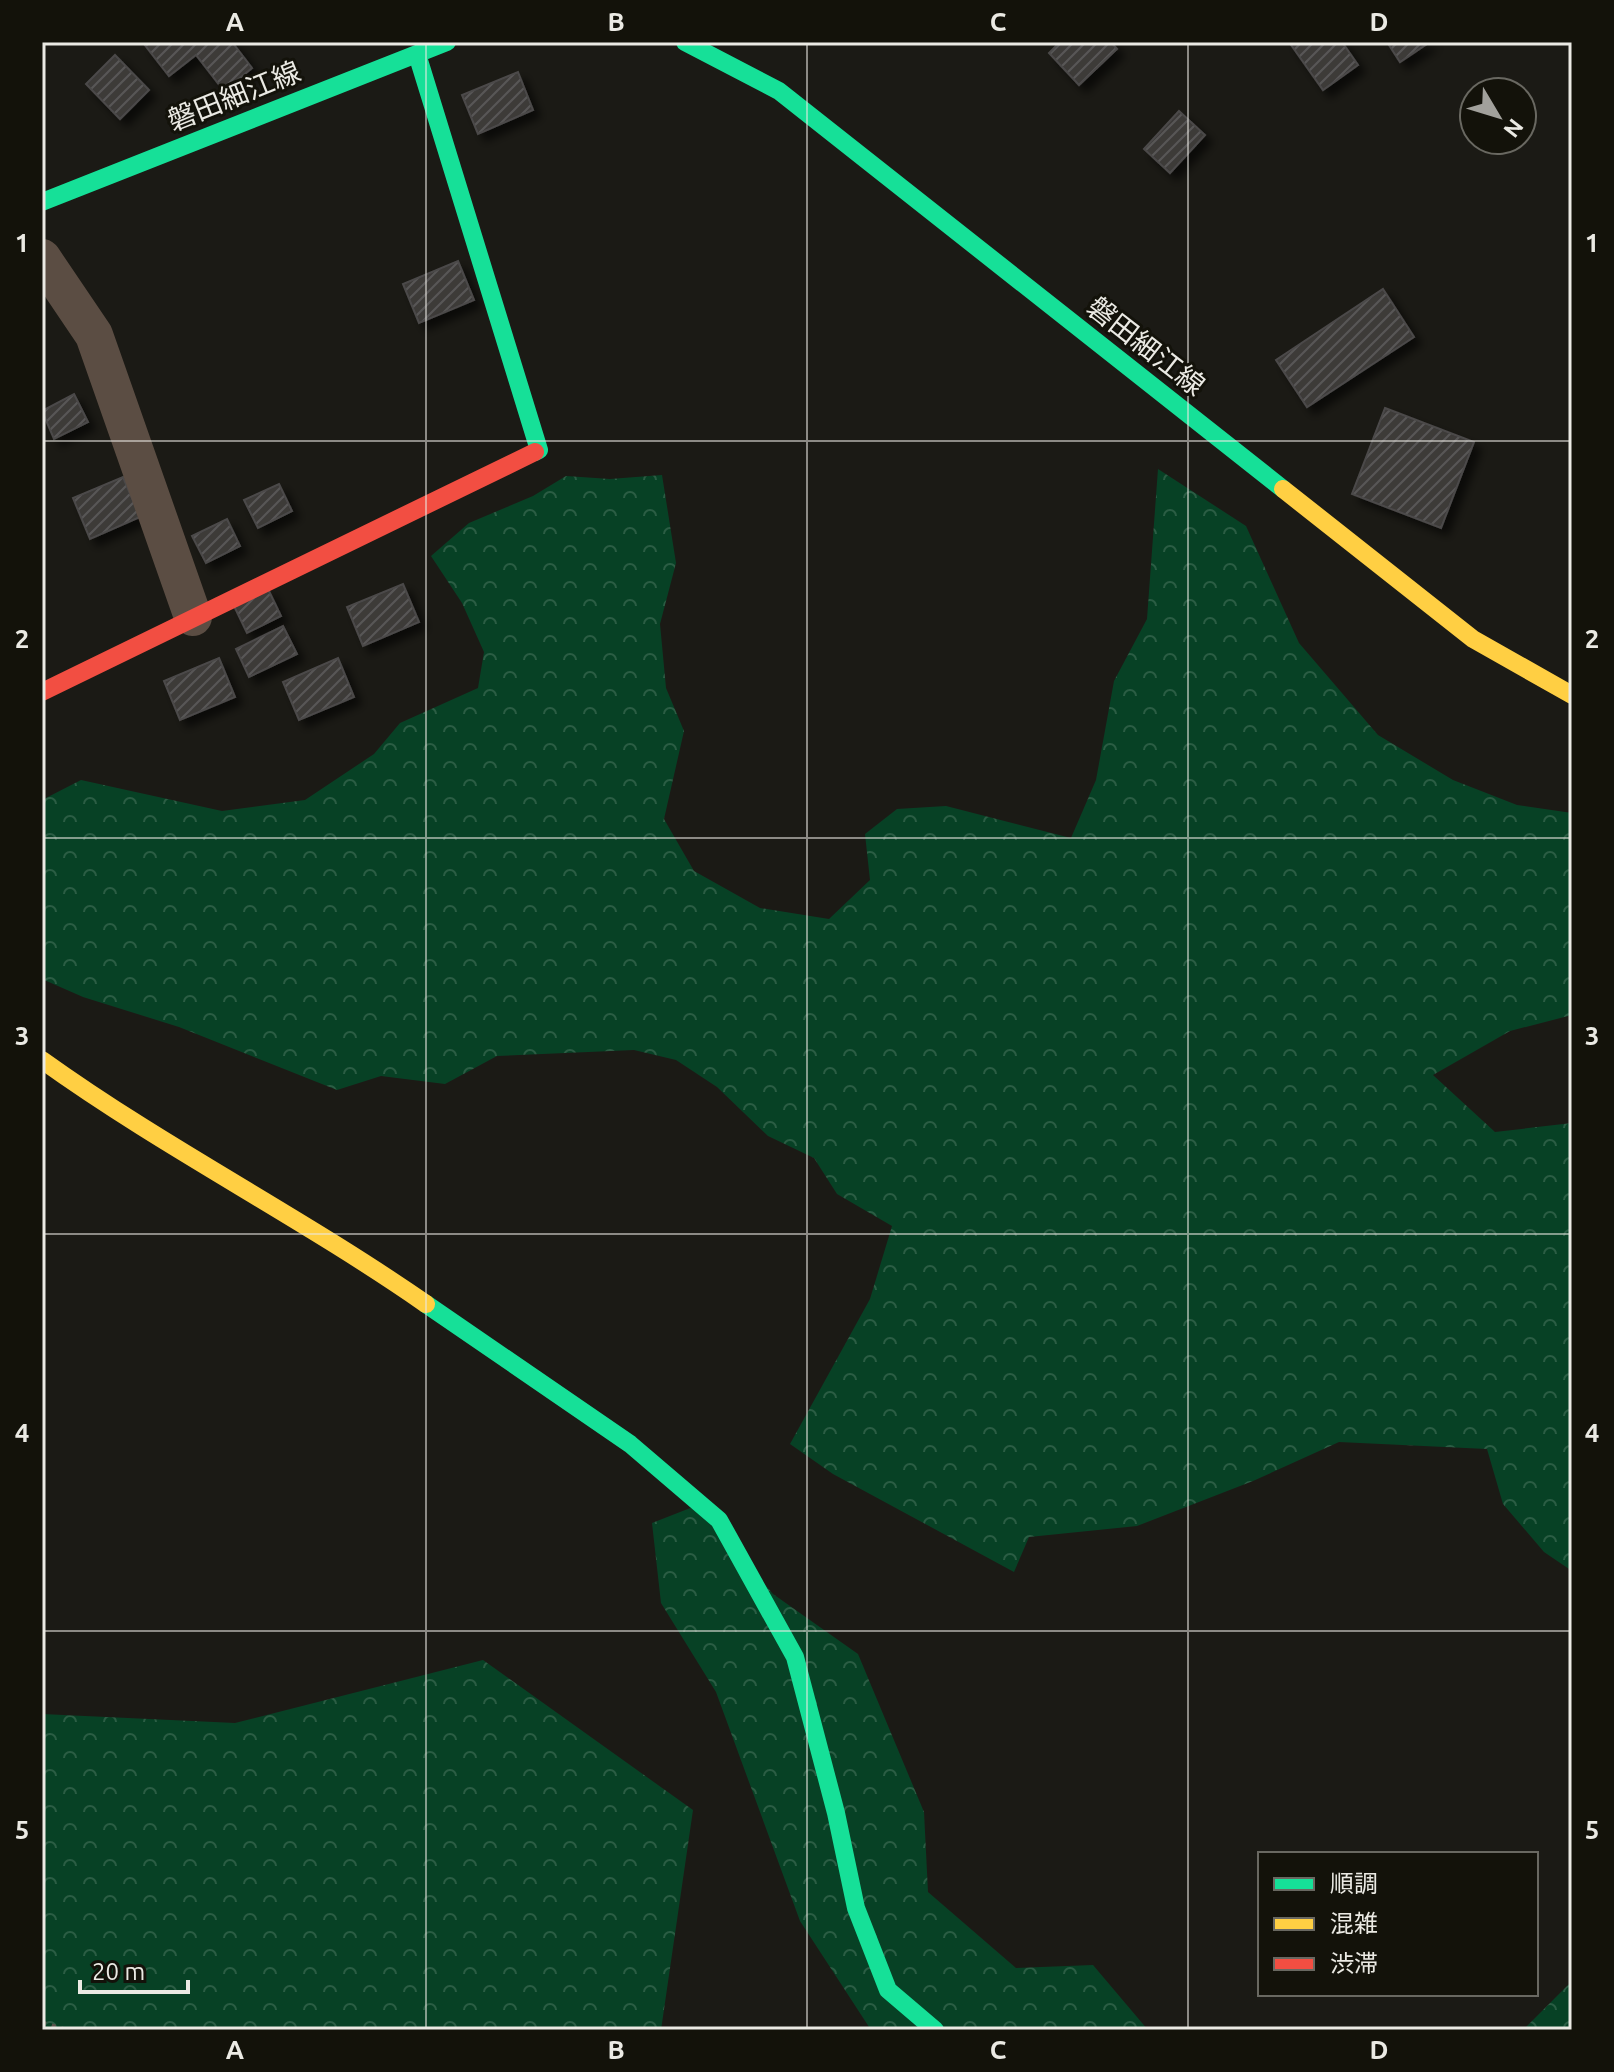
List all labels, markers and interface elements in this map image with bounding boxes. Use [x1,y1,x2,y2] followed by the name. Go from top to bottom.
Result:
[226,7,245,36] text: A
[607,7,625,36] text: B
[990,7,1007,36] text: C
[1370,7,1388,36] text: D
[163,55,305,136] street label: 磐田細江線
[1458,76,1538,156] north arrow
[1499,114,1529,143] text: N
[15,228,29,257] text: 1
[1585,228,1599,257] text: 1
[1082,290,1211,401] street label: 磐田細江線
[15,624,29,653] text: 2
[1585,624,1599,653] text: 2
[15,1021,29,1050] text: 3
[1585,1021,1599,1050] text: 3
[15,1418,29,1447] text: 4
[1585,1418,1599,1447] text: 4
[15,1815,29,1844] text: 5
[1585,1815,1599,1844] text: 5
[1258,1852,1538,1996] legend
[1330,1870,1378,1897] text: 順調
[1330,1910,1378,1937] text: 混雑
[80,1944,188,1994] scale bar
[1330,1950,1378,1977] text: 渋滞
[92,1958,145,1985] text: 20 m
[226,2035,245,2064] text: A
[607,2035,625,2064] text: B
[990,2035,1007,2064] text: C
[1370,2035,1388,2064] text: D

